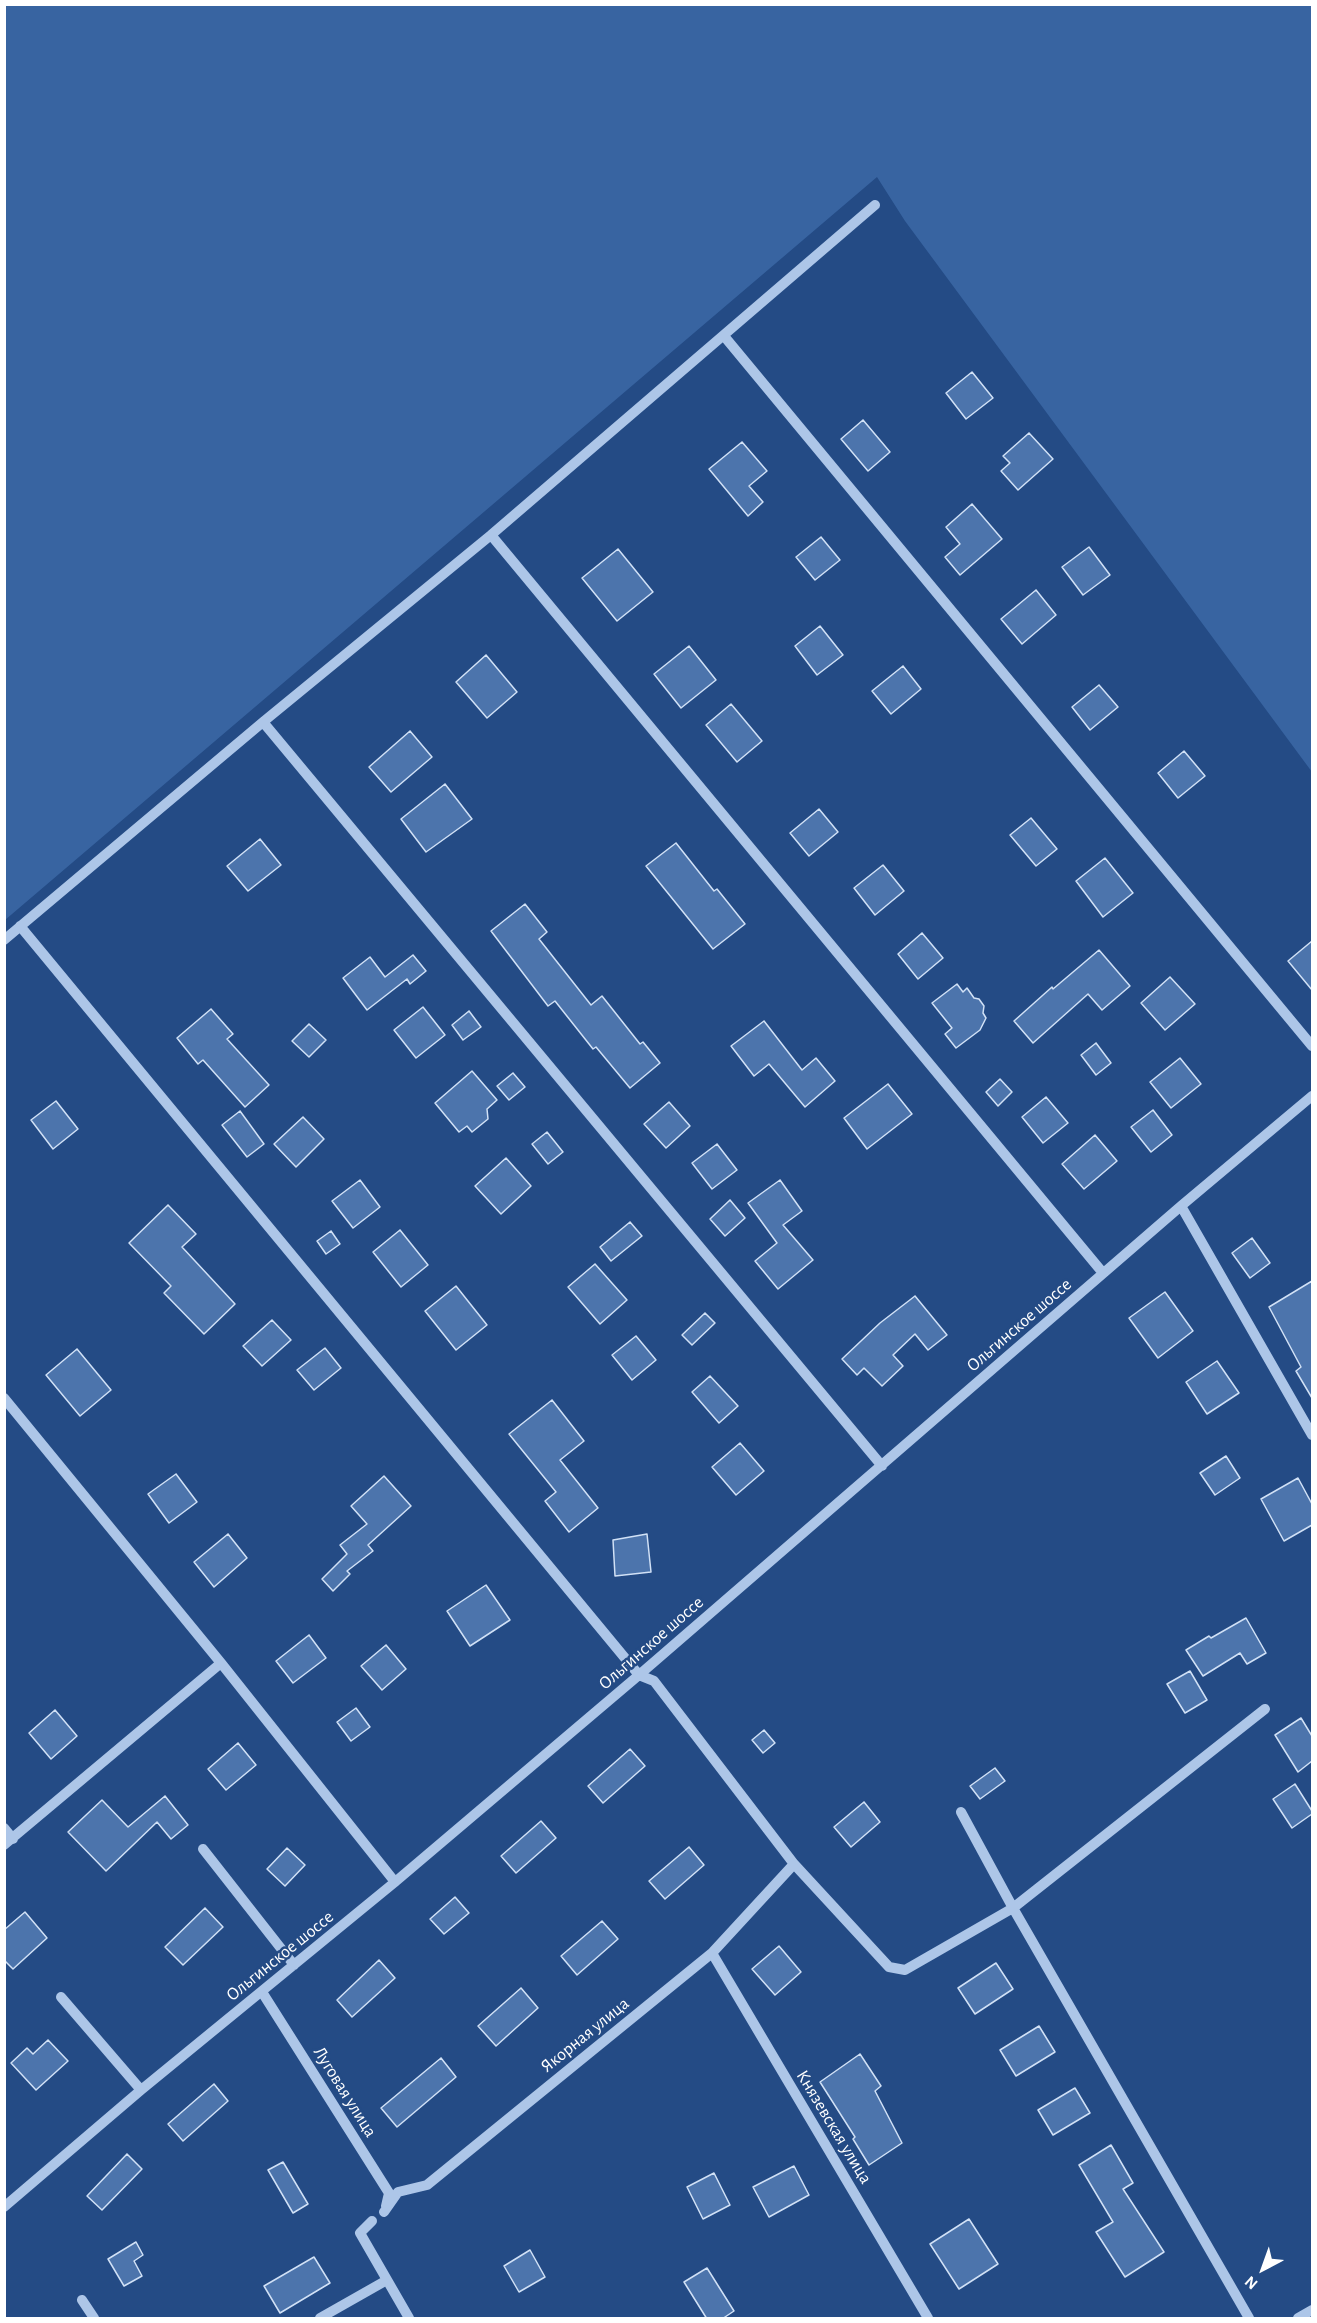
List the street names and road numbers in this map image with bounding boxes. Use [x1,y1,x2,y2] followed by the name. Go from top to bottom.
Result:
[962,1274,1076,1376] street label: Ольгинское шоссе
[594,1592,708,1694] street label: Ольгинское шоссе
[222,1906,338,2006] street label: Ольгинское шоссе
[536,1993,634,2077] street label: Якорная улица
[309,2043,381,2141] street label: Луговая улица
[791,2066,877,2188] street label: Князевская улица

